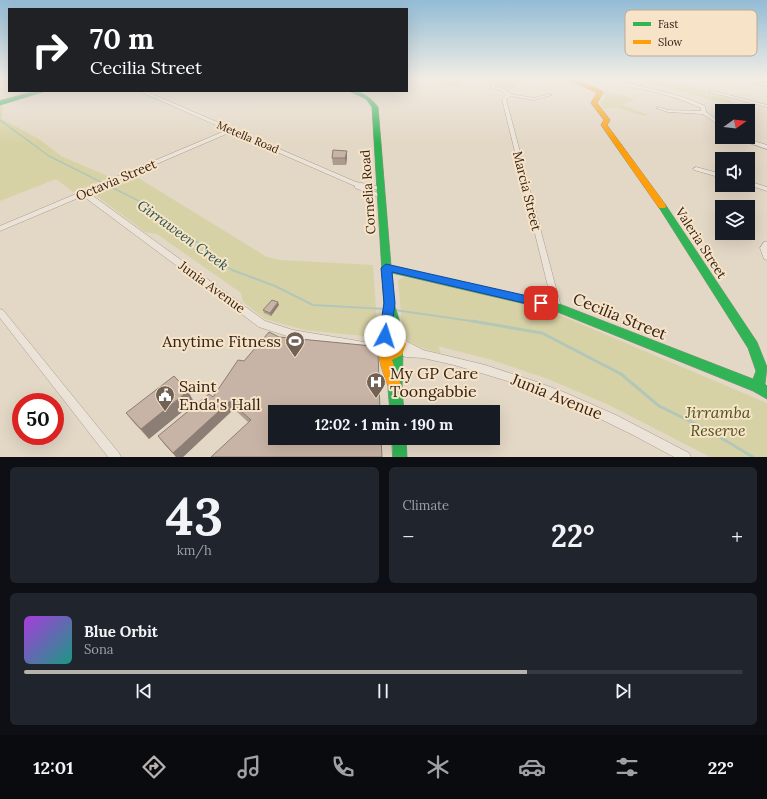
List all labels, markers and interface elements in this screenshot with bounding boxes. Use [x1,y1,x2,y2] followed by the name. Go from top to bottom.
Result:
[625,10,757,56] legend
[658,17,679,31] text: Fast
[90,21,154,57] text: 70 m
[24,24,76,76] icon: right
[658,35,683,49] text: Slow
[90,56,202,79] text: Cecilia Street
[715,104,755,144] north arrow
[715,104,755,240] map controls
[215,118,282,157] street label: Metella Road
[357,149,379,235] street label: Cornelia Road
[509,149,545,233] street label: Marcia Street
[715,152,755,192] button: sound
[73,155,159,205] street label: Octavia Street
[134,196,232,274] water label: Girraween Creek
[715,200,755,240] button: layers
[671,203,730,282] street label: Valeria Street
[174,256,249,317] street label: Junia Avenue
[524,286,558,320] pin
[570,288,671,344] street label: Cecilia Street
[530,292,552,314] icon: arrive
[364,315,406,357] position arrow
[284,330,306,358] sports icon: Anytime Fitness
[161,331,281,351] place label: Anytime Fitness
[390,363,478,401] place label: My GP Care Toongabbie
[508,368,606,423] street label: Junia Avenue
[365,371,387,399] hospital icon: My GP Care Toongabbie
[179,376,261,414] place label: Saint Enda's Hall
[154,384,176,412] public building icon: Saint Enda's Hall
[12,393,64,445] speed limit sign: 50
[684,402,751,440] park label: Jirramba Reserve
[315,415,453,434] text: 12:02 · 1 min · 190 m
[165,483,223,549] text: 43
[403,497,449,514] text: Climate
[551,517,594,555] text: 22°
[403,522,414,550] text: −
[731,522,743,550] text: +
[177,542,212,559] text: km/h
[84,622,158,641] text: Blue Orbit
[84,641,114,658] text: Sona
[133,680,155,702] icon: previous
[372,680,394,702] icon: pause
[612,680,634,702] icon: next
[140,753,168,781] icon: directions
[235,753,263,781] icon: music
[329,753,357,781] icon: phone
[424,753,452,781] icon: climate
[518,753,546,781] icon: car
[613,753,641,781] icon: filters
[33,756,73,779] text: 12:01
[708,756,734,779] text: 22°

